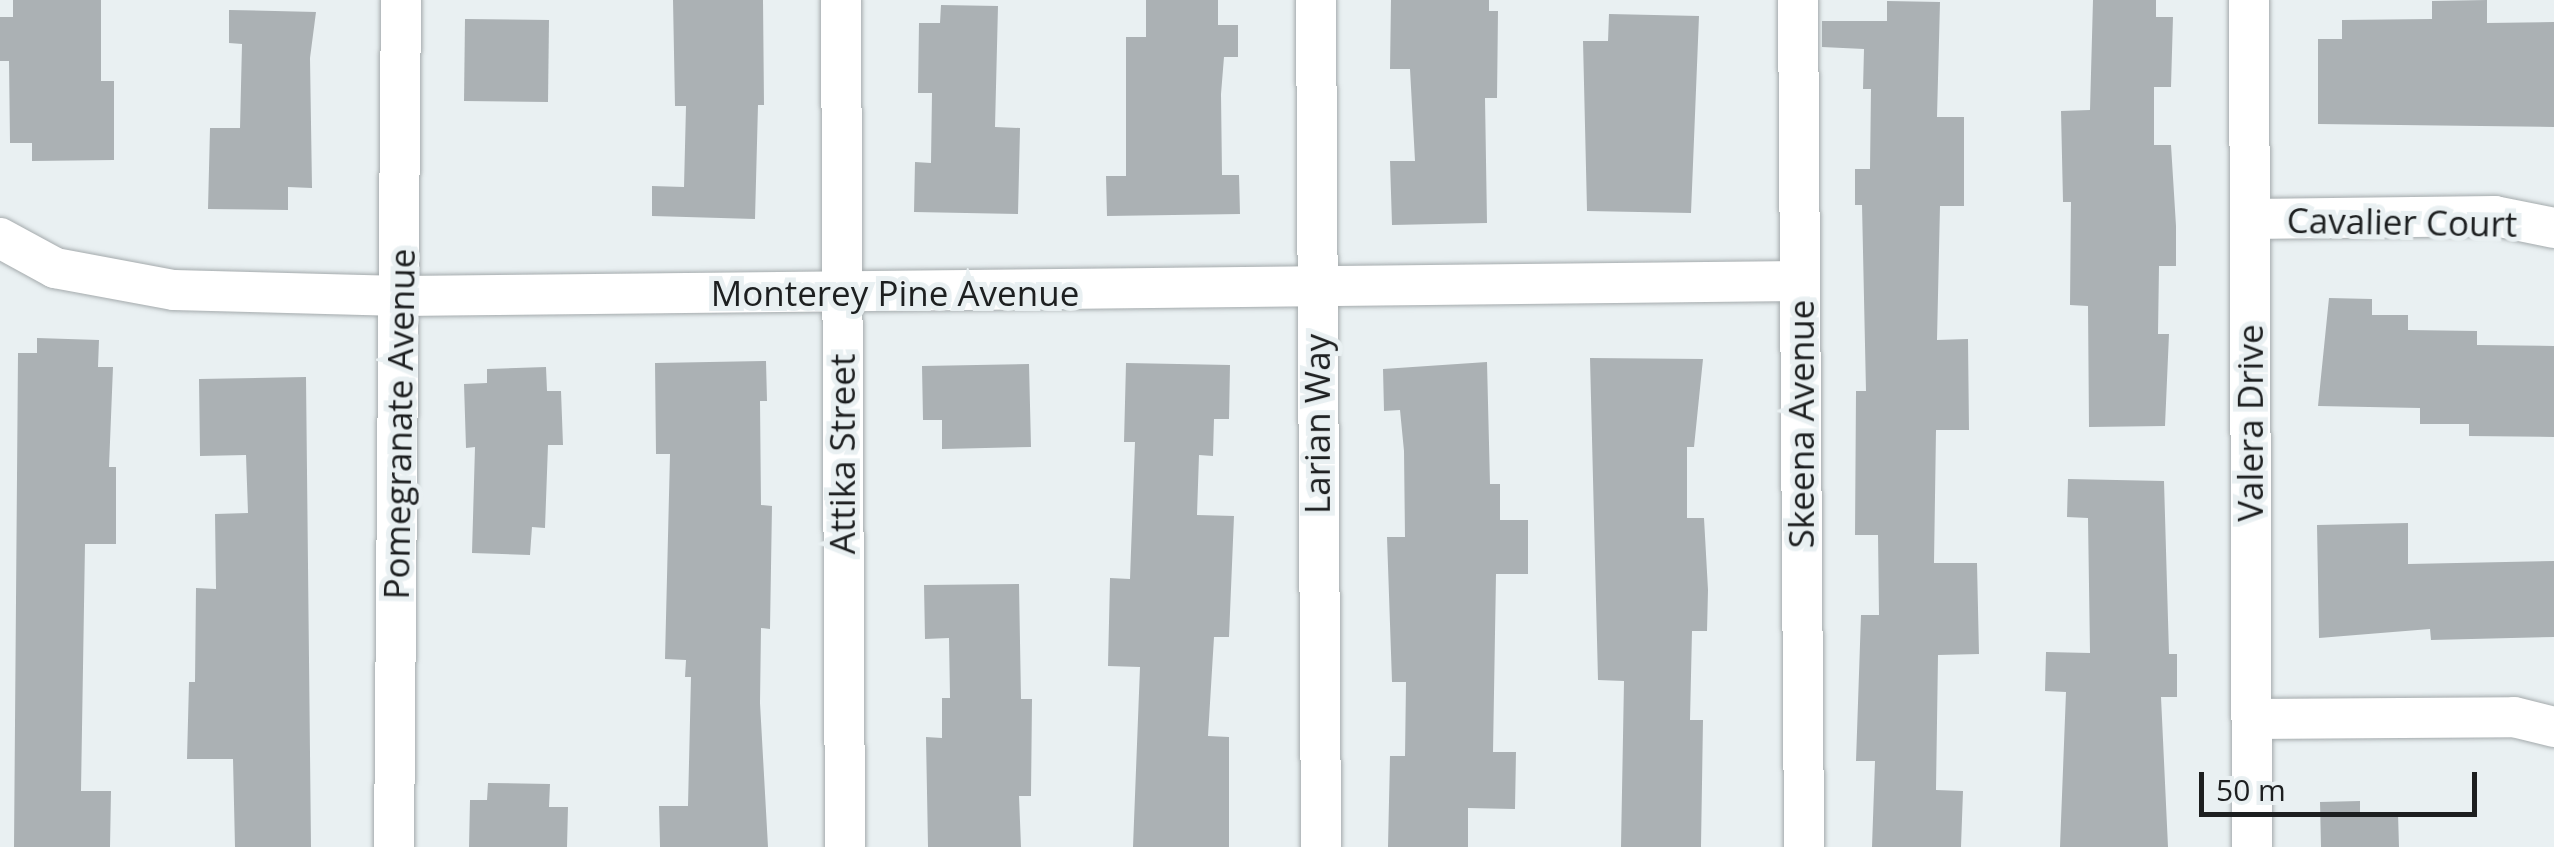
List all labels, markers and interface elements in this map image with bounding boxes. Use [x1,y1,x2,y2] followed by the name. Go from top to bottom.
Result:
[2286,199,2518,245] street label: Cavalier Court
[375,248,423,600] street label: Pomegranate Avenue
[711,272,1079,314] street label: Monterey Pine Avenue
[1780,300,1822,548] street label: Skeena Avenue
[2229,324,2271,522] street label: Valera Drive
[1296,334,1338,514] street label: Larian Way
[821,354,863,554] street label: Attika Street
[2204,752,2482,814] scale bar
[2216,769,2286,810] text: 50 m

